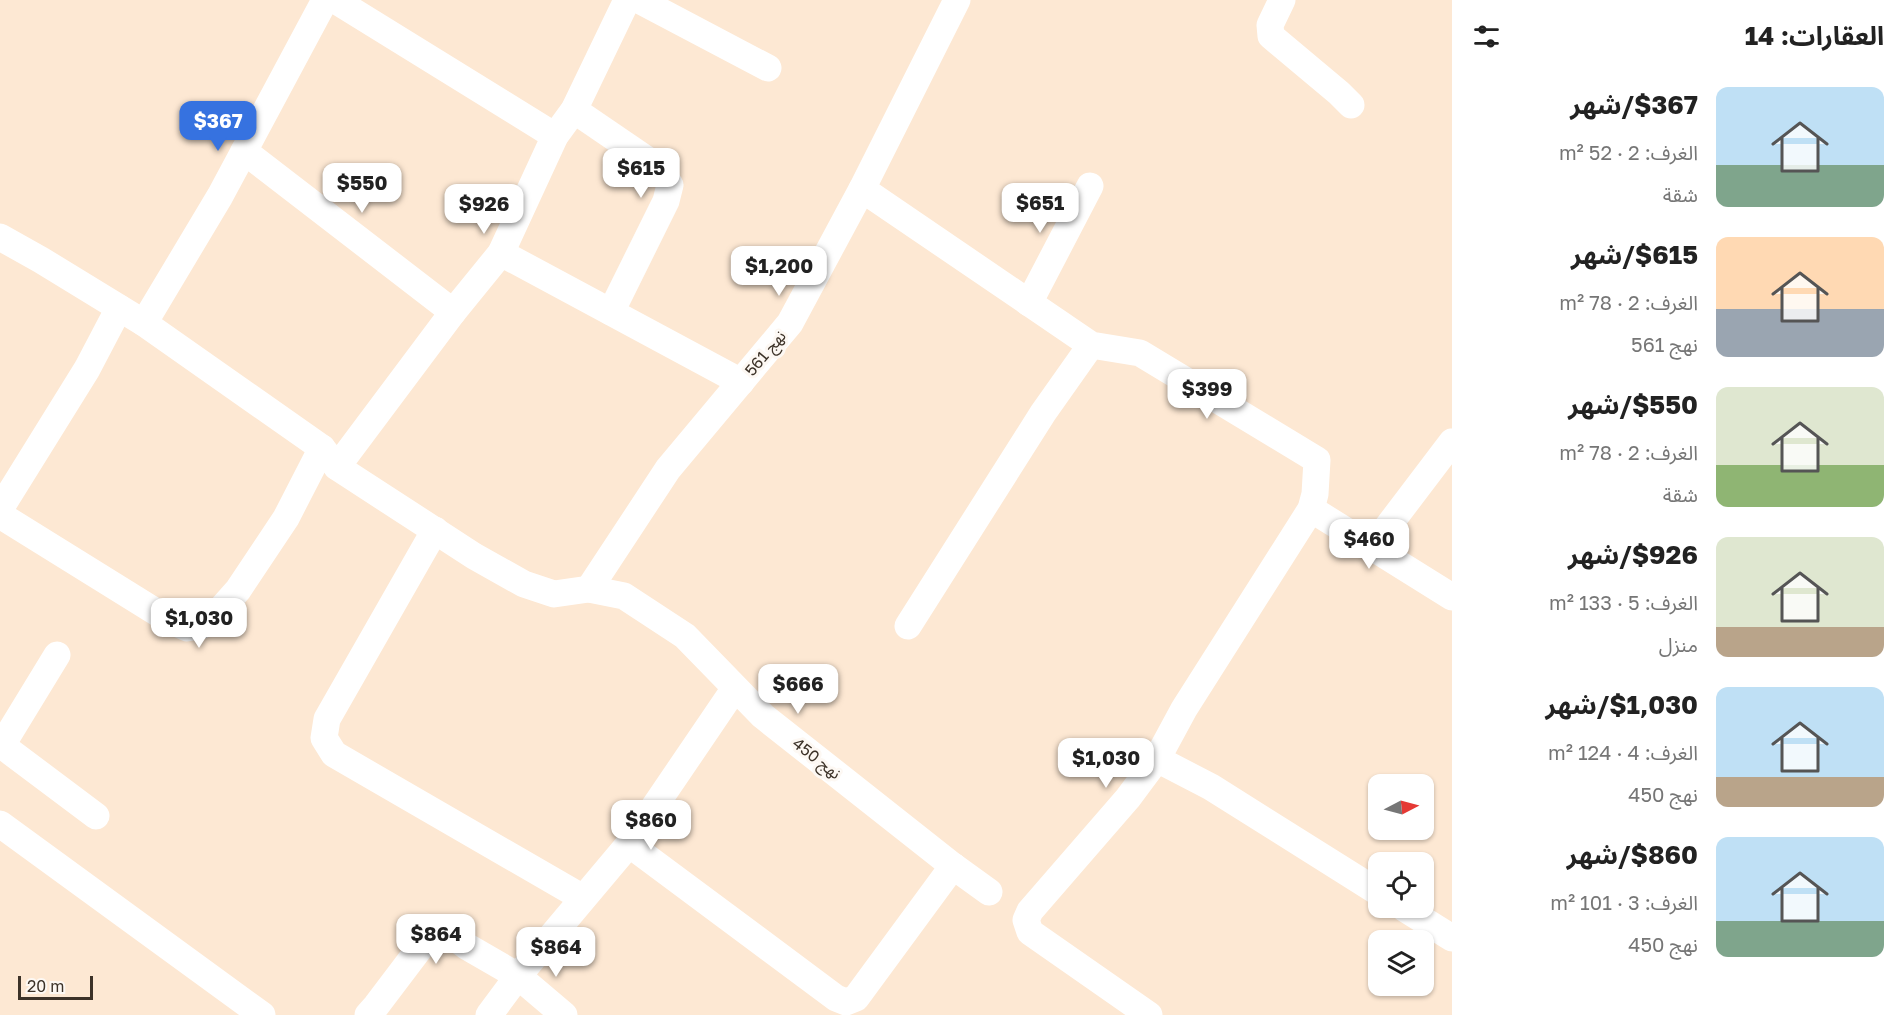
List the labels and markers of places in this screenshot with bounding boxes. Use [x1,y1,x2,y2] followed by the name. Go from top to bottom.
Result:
[182,101,254,152] pin: $367
[605,148,677,199] pin: $615
[326,163,398,214] pin: $550
[1004,183,1076,234] pin: $651
[448,184,520,235] pin: $926
[730,246,828,297] pin: $1,200
[1171,369,1243,420] pin: $399
[1333,519,1405,570] pin: $460
[150,598,248,649] pin: $1,030
[762,664,834,715] pin: $666
[1057,738,1155,789] pin: $1,030
[615,800,687,851] pin: $860
[400,914,472,965] pin: $864
[520,927,592,978] pin: $864

